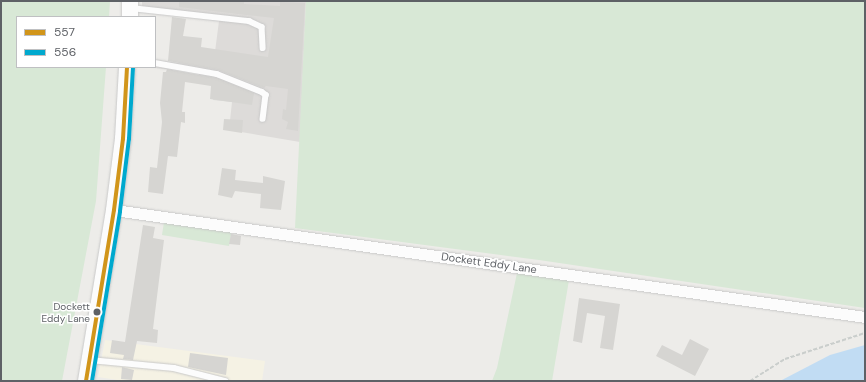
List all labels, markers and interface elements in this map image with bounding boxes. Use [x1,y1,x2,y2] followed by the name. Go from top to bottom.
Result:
[16,16,156,68] legend
[54,24,75,40] text: 557
[54,44,76,60] text: 556
[440,250,538,276] street label: Dockett Eddy Lane
[41,300,90,324] place label: Dockett Eddy Lane
[92,307,102,317] marker: Dockett Eddy Lane

